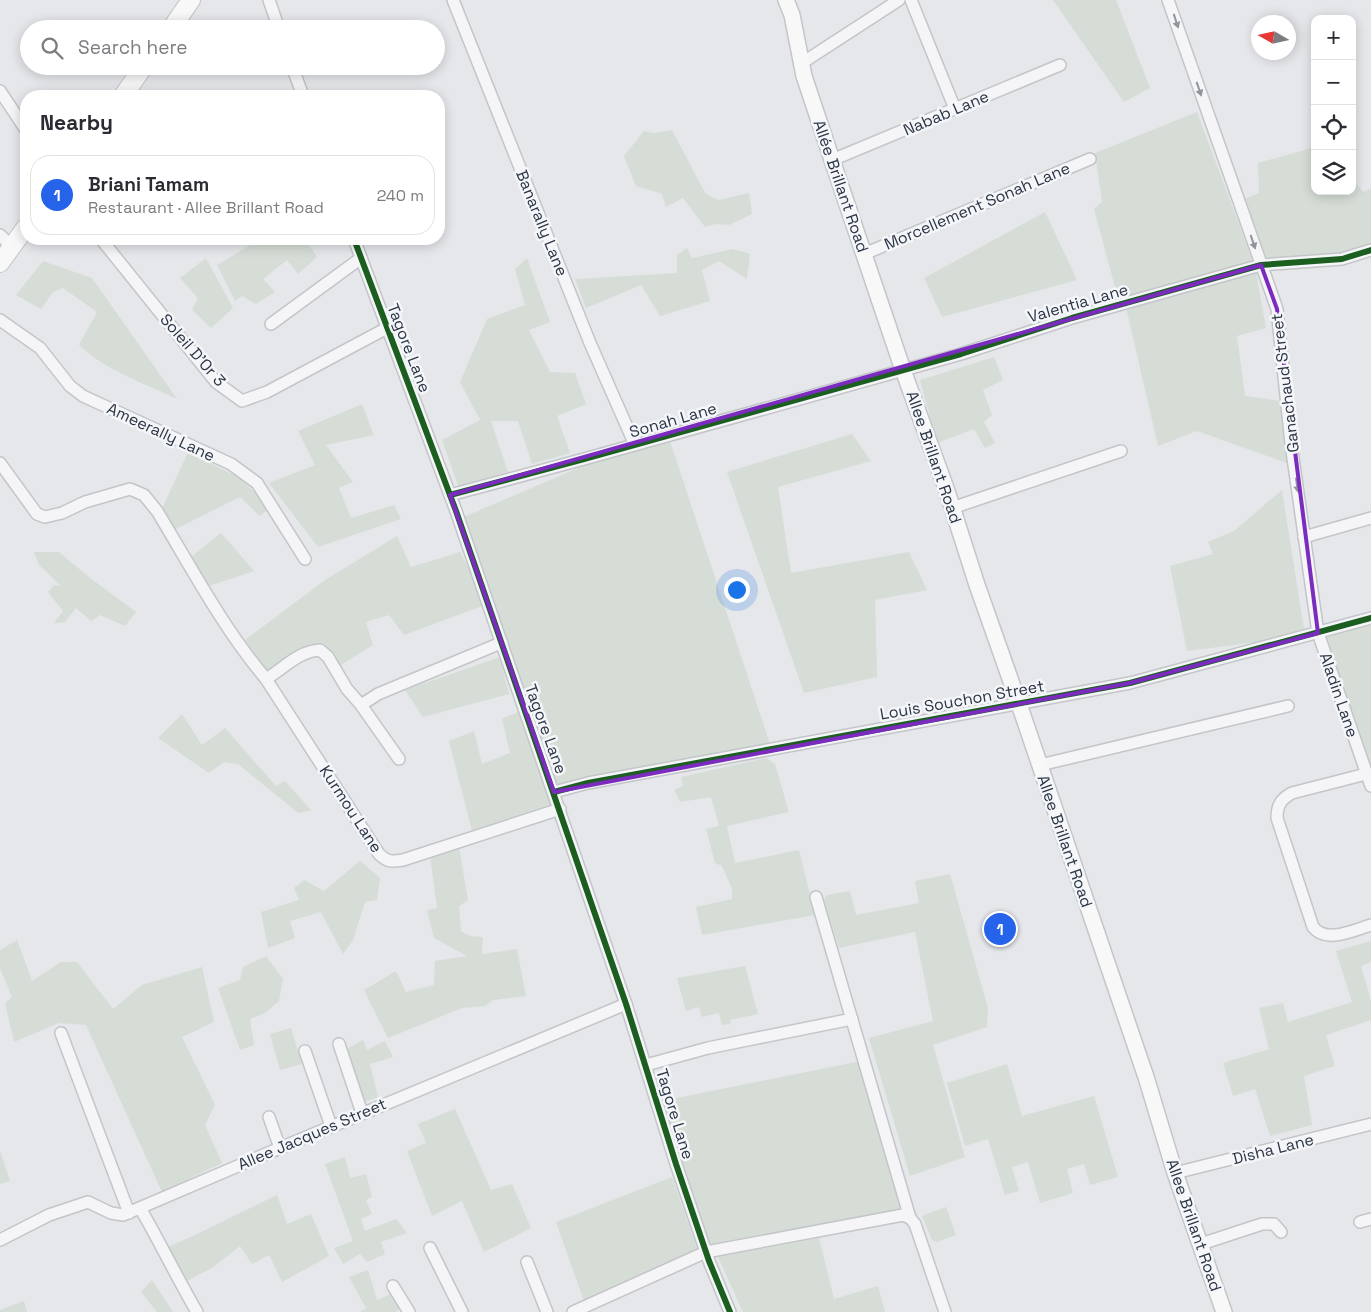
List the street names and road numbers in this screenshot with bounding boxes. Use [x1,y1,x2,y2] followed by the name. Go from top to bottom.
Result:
[900,86,992,140] street label: Nabab Lane
[808,117,874,255] street label: Allée Brillant Road
[881,157,1073,255] street label: Morcellement Sonah Lane
[511,167,573,279] street label: Banarally Lane
[1025,279,1131,327] street label: Valentia Lane
[382,300,436,396] street label: Tagore Lane
[156,309,230,391] street label: Soleil D'Or 3
[1266,312,1304,454] street label: Ganachaud Street
[901,388,967,526] street label: Allee Brillant Road
[104,398,218,466] street label: Ameerally Lane
[627,398,719,442] street label: Sonah Lane
[1315,650,1363,740] street label: Aladin Lane
[878,675,1046,725] street label: Louis Souchon Street
[520,681,572,777] street label: Tagore Lane
[315,761,387,857] street label: Kurmou Lane
[1032,772,1098,910] street label: Allee Brillant Road
[651,1066,699,1162] street label: Tagore Lane
[234,1093,390,1175] street label: Allee Jacques Street
[1230,1129,1316,1169] street label: Disha Lane
[1161,1156,1227,1294] street label: Allee Brillant Road

